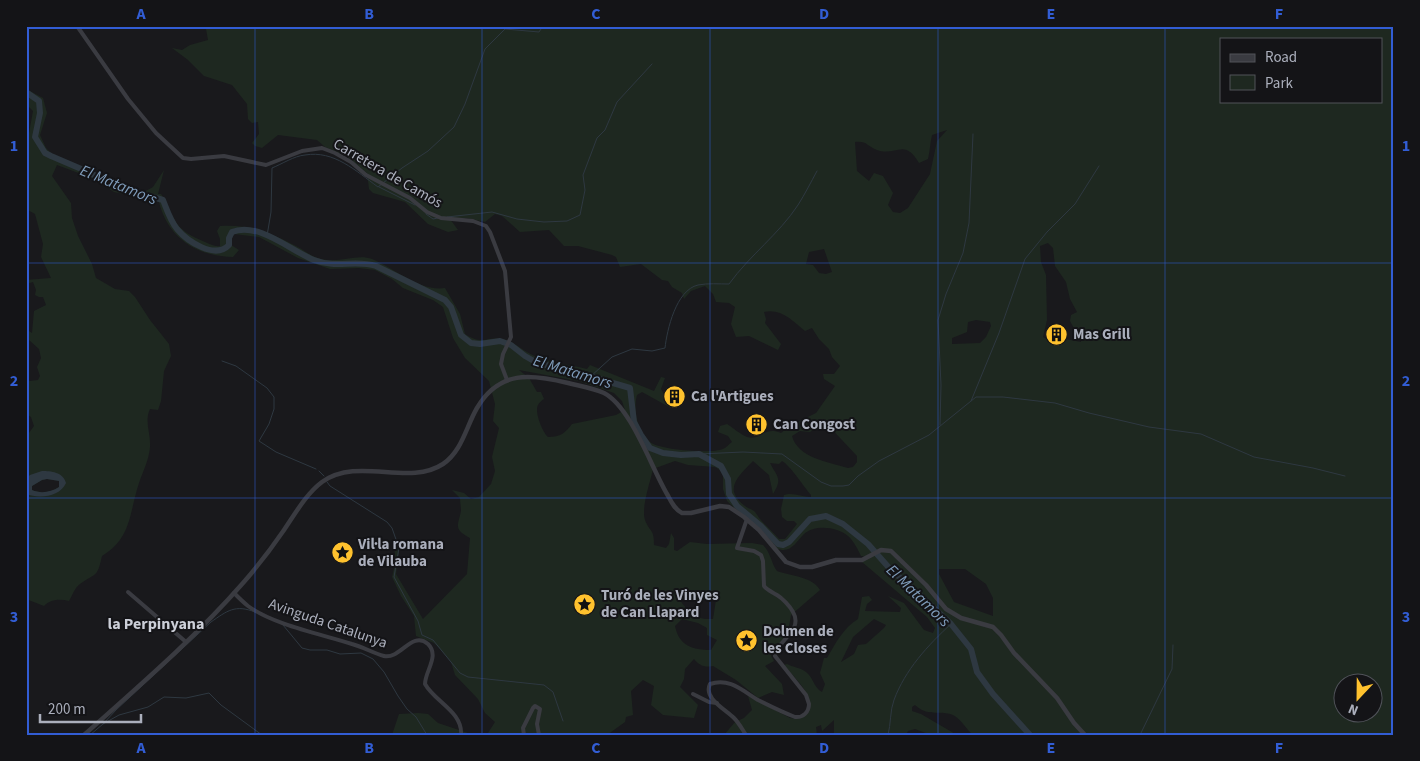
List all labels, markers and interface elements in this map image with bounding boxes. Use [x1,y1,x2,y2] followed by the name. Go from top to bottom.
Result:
[135,3,146,25] text: A
[364,3,374,25] text: B
[591,3,601,25] text: C
[819,3,829,25] text: D
[1047,3,1055,25] text: E
[1275,3,1283,25] text: F
[1220,38,1382,102] legend
[1265,47,1297,68] text: Road
[1265,73,1294,94] text: Park
[329,134,446,213] street label: Carretera de Camós
[10,135,18,157] text: 1
[1402,135,1410,157] text: 1
[77,159,161,211] water label: El Matamors
[1045,322,1069,346] building icon: Mas Grill
[1073,324,1131,345] place label: Mas Grill
[531,350,615,395] water label: El Matamors
[10,370,18,392] text: 2
[1402,370,1410,392] text: 2
[663,384,687,408] building icon: Ca l'Artigues
[691,386,774,407] place label: Ca l'Artigues
[745,412,769,436] building icon: Can Congost
[773,414,855,435] place label: Can Congost
[357,534,444,572] place label: Vil·la romana de Vilauba
[330,541,354,565] place icon: Vil·la romana de Vilauba
[881,560,956,632] water label: El Matamors
[601,585,719,623] place label: Turó de les Vinyes de Can Llapard
[573,592,597,616] place icon: Turó de les Vinyes de Can Llapard
[266,593,390,654] street label: Avinguda Catalunya
[10,606,18,628] text: 3
[1402,606,1410,628] text: 3
[108,613,204,635] district label: la Perpinyana
[763,621,834,659] place label: Dolmen de les Closes
[735,628,759,652] place icon: Dolmen de les Closes
[1332,674,1382,724] north arrow
[40,691,141,723] scale bar
[1345,698,1362,720] text: N
[48,699,86,720] text: 200 m
[135,737,146,759] text: A
[364,737,374,759] text: B
[591,737,601,759] text: C
[819,737,829,759] text: D
[1047,737,1055,759] text: E
[1275,737,1283,759] text: F

